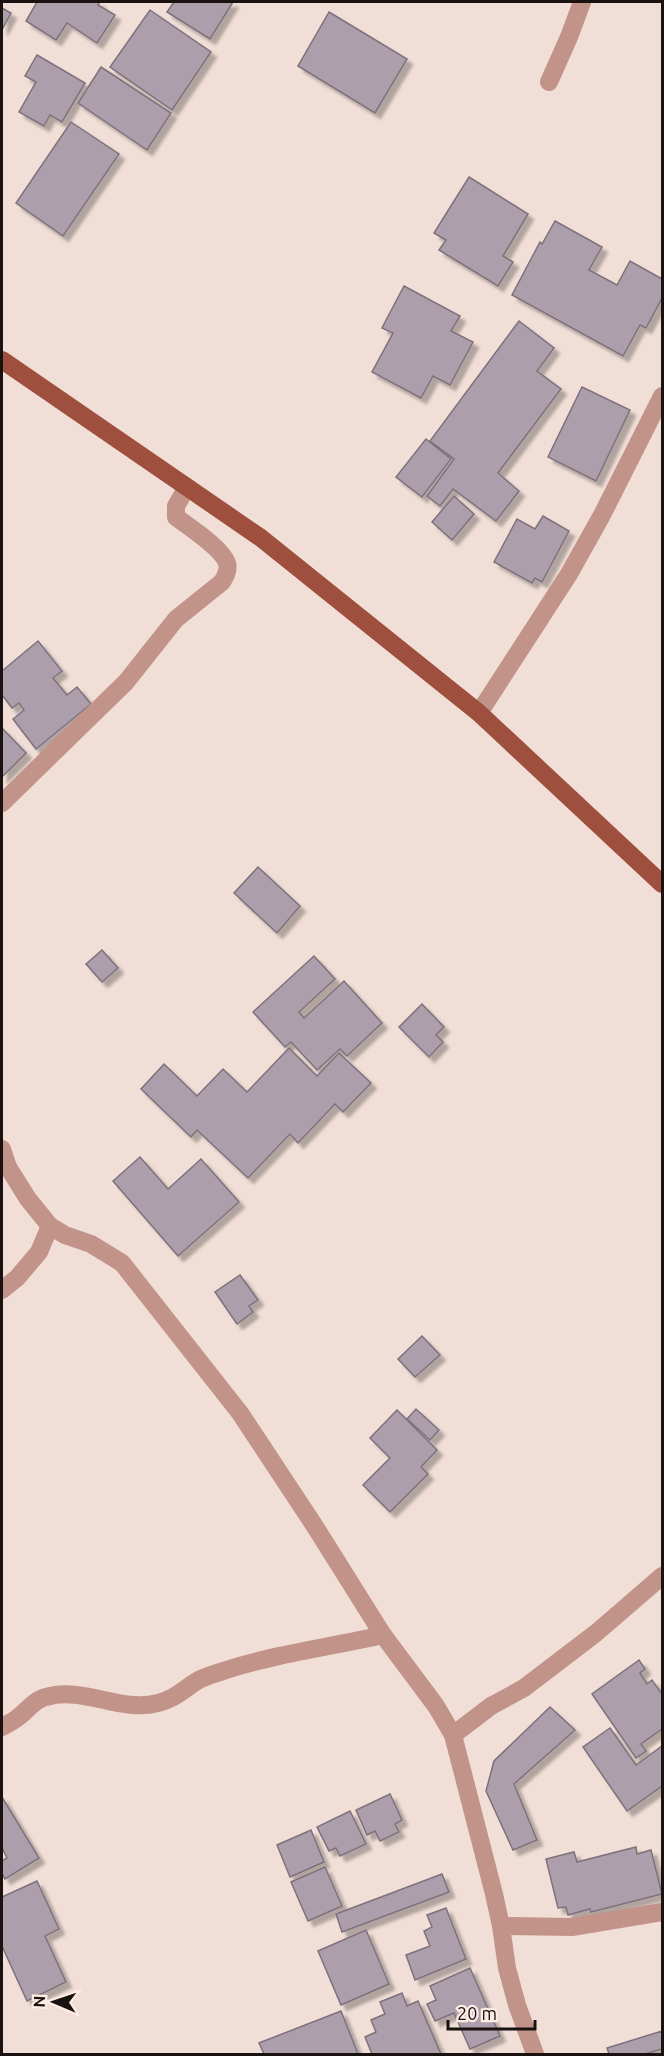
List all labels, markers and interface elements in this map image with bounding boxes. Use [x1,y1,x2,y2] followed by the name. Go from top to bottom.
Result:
[24,1972,84,2032] north arrow
[448,1993,535,2031] scale bar
[30,1995,48,2008] text: N
[457,2003,497,2023] text: 20 m

